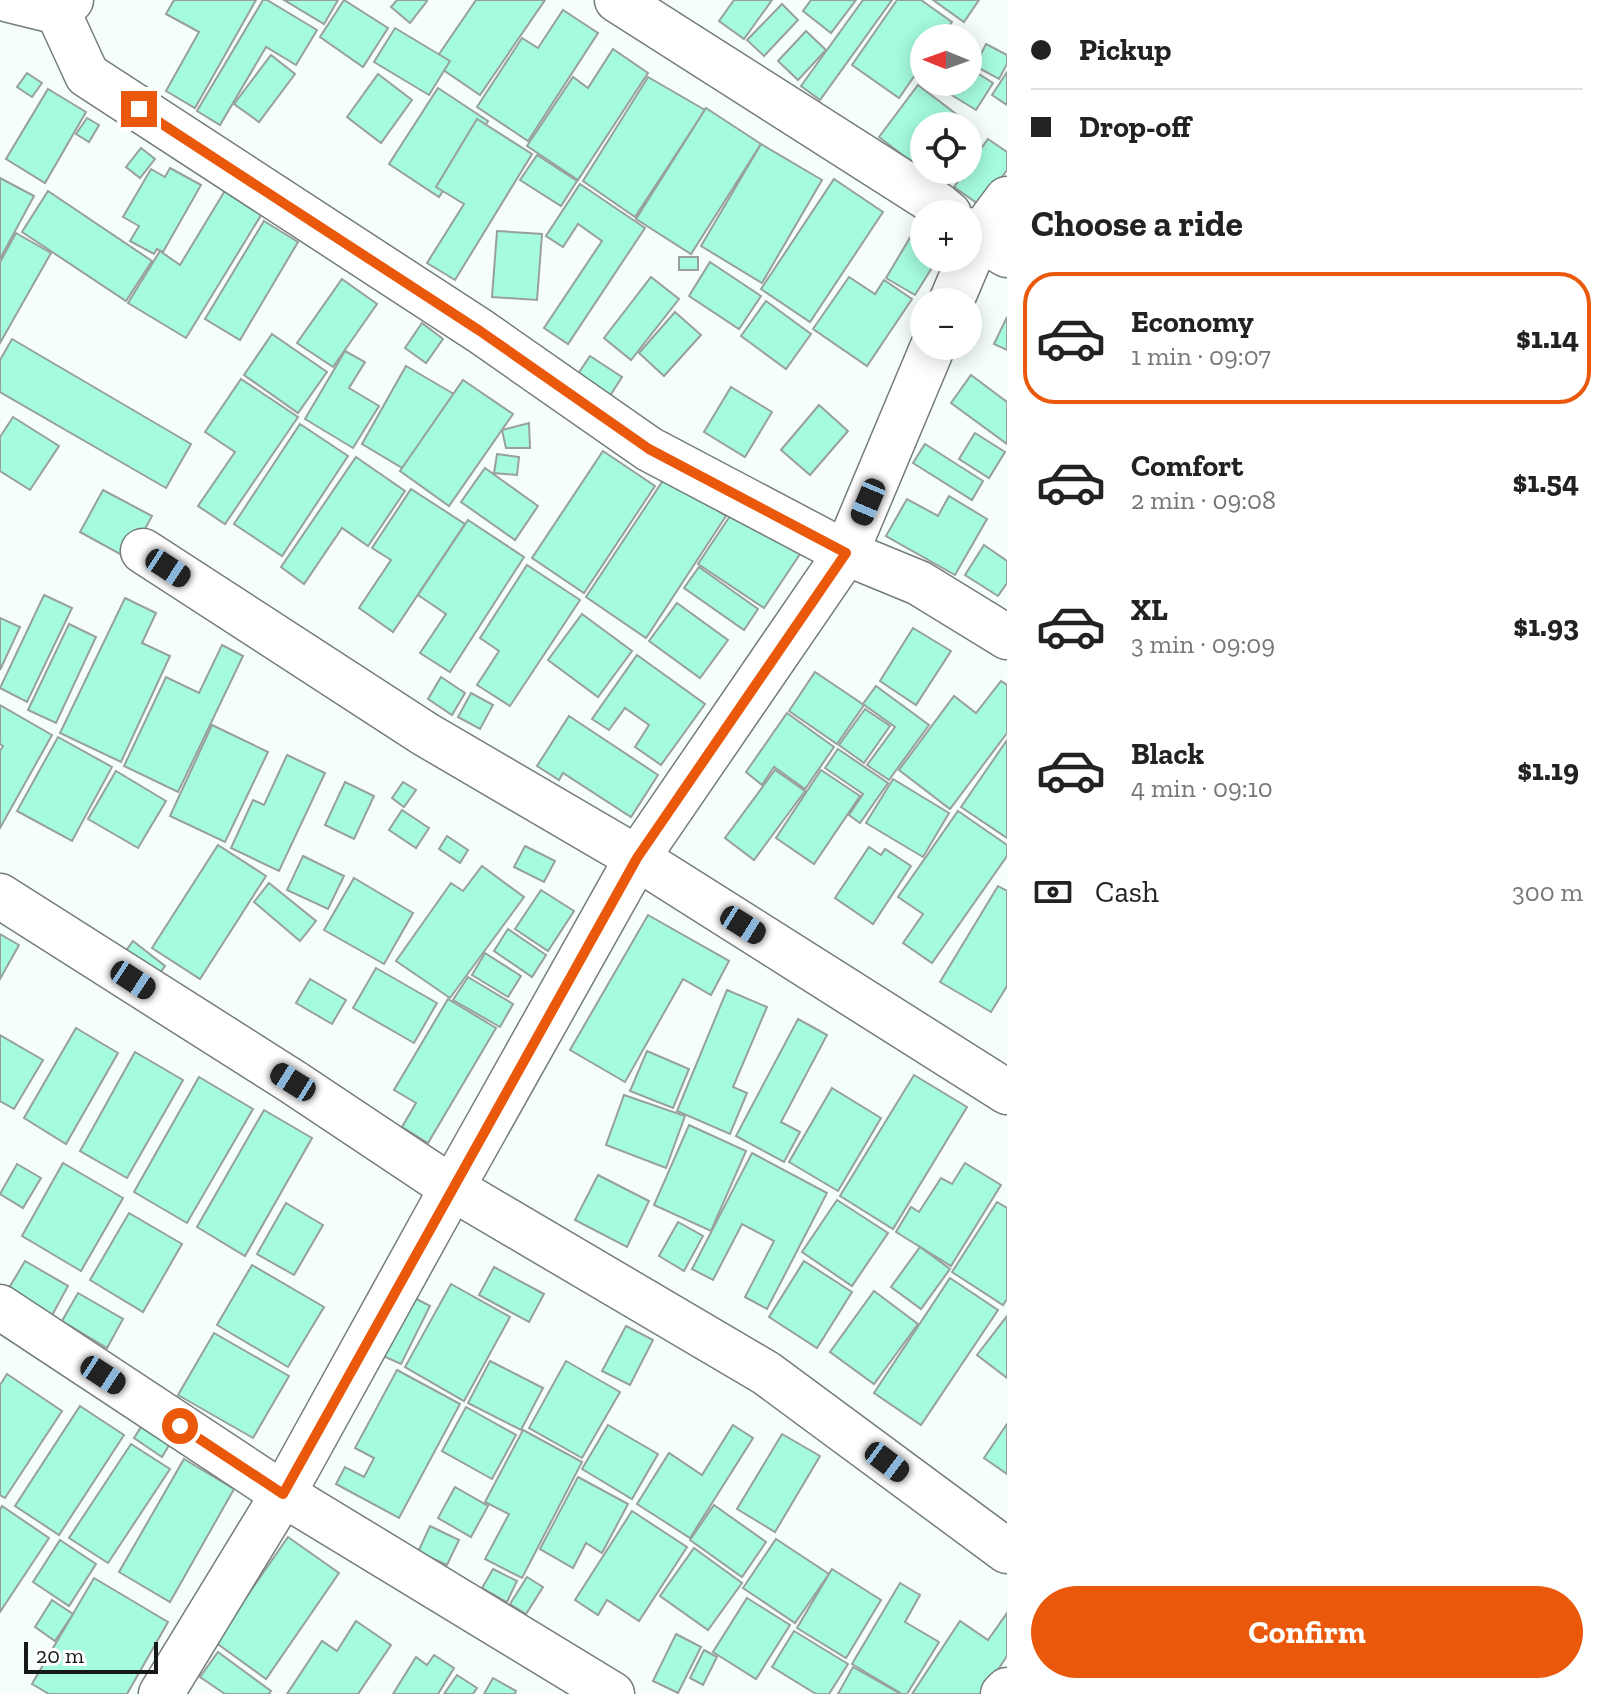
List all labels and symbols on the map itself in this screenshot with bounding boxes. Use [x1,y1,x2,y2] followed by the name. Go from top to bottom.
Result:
[910,24,982,96] north arrow
[121,91,157,127] route end
[848,475,888,529] car
[141,545,195,591] car
[716,902,770,948] car
[106,957,160,1003] car
[266,1059,320,1105] car
[76,1352,130,1398] car
[162,1408,198,1444] route start
[861,1438,913,1486] car
[24,1638,158,1674] scale bar

